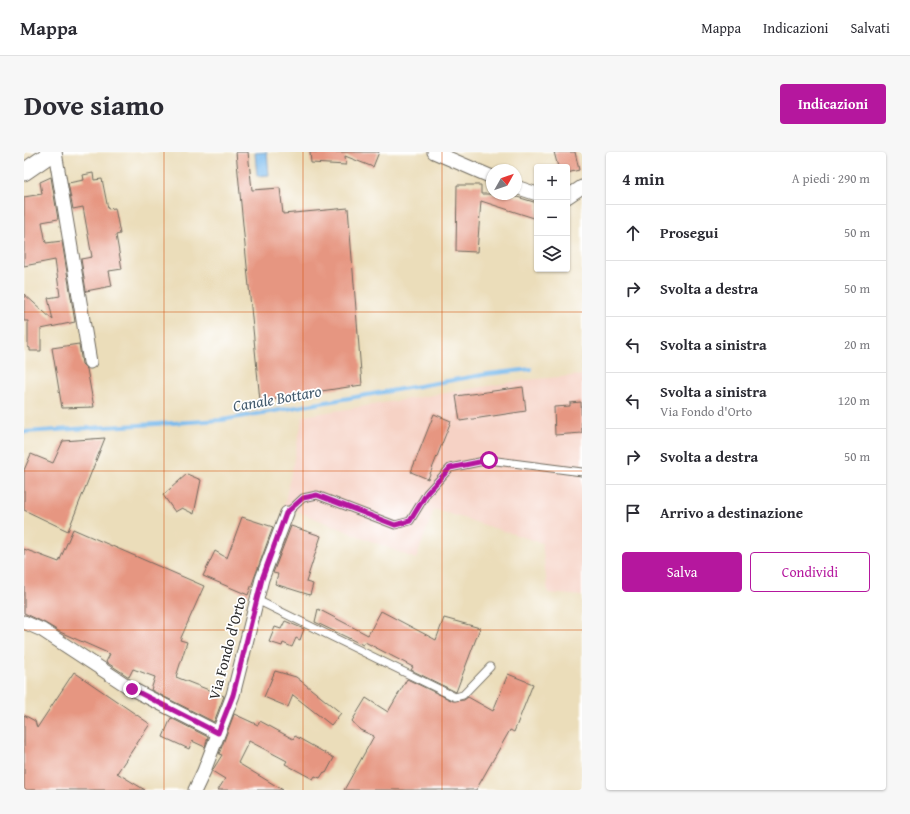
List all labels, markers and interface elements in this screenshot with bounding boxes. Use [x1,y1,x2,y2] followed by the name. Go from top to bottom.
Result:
[20,14,77,42] text: Mappa
[701,18,741,38] text: Mappa
[763,18,828,38] text: Indicazioni
[850,18,890,38] text: Salvati
[24,84,164,125] text: Dove siamo
[780,84,886,124] button: Indicazioni
[486,164,522,200] north arrow
[534,164,570,272] map controls
[534,164,570,200] button: +
[622,166,664,191] text: 4 min
[792,169,870,188] text: A piedi · 290 m
[534,200,570,236] button: −
[622,222,644,244] icon: ahead
[660,222,718,243] text: Prosegui
[844,223,870,242] text: 50 m
[534,236,570,272] button: layers
[622,278,644,300] icon: right
[660,278,758,299] text: Svolta a destra
[844,279,870,298] text: 50 m
[622,334,644,356] icon: left
[660,334,767,355] text: Svolta a sinistra
[844,335,870,354] text: 20 m
[231,378,323,418] water label: Canale Bottaro
[660,381,767,402] text: Svolta a sinistra
[622,390,644,412] icon: left
[838,391,870,410] text: 120 m
[660,402,752,421] text: Via Fondo d'Orto
[622,446,644,468] icon: right
[660,446,758,467] text: Svolta a destra
[844,447,870,466] text: 50 m
[480,451,498,469] route start
[622,502,644,524] icon: arrive
[660,502,803,523] text: Arrivo a destinazione
[622,552,742,592] button: Salva
[750,552,870,592] button: Condividi
[203,594,251,702] street label: Via Fondo d'Orto
[123,680,141,698] route end

